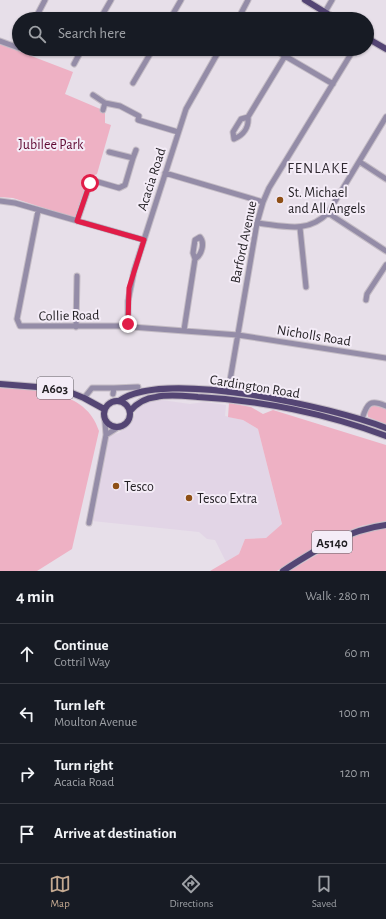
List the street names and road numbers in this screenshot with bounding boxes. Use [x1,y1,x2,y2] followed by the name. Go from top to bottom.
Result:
[135,146,169,212] street label: Acacia Road
[228,200,260,285] street label: Barford Avenue
[39,308,100,324] street label: Collie Road
[276,323,352,349] street label: Nicholls Road
[209,373,301,401] street label: Cardington Road
[37,377,73,399] road number: A603
[312,531,352,553] road number: A5140

